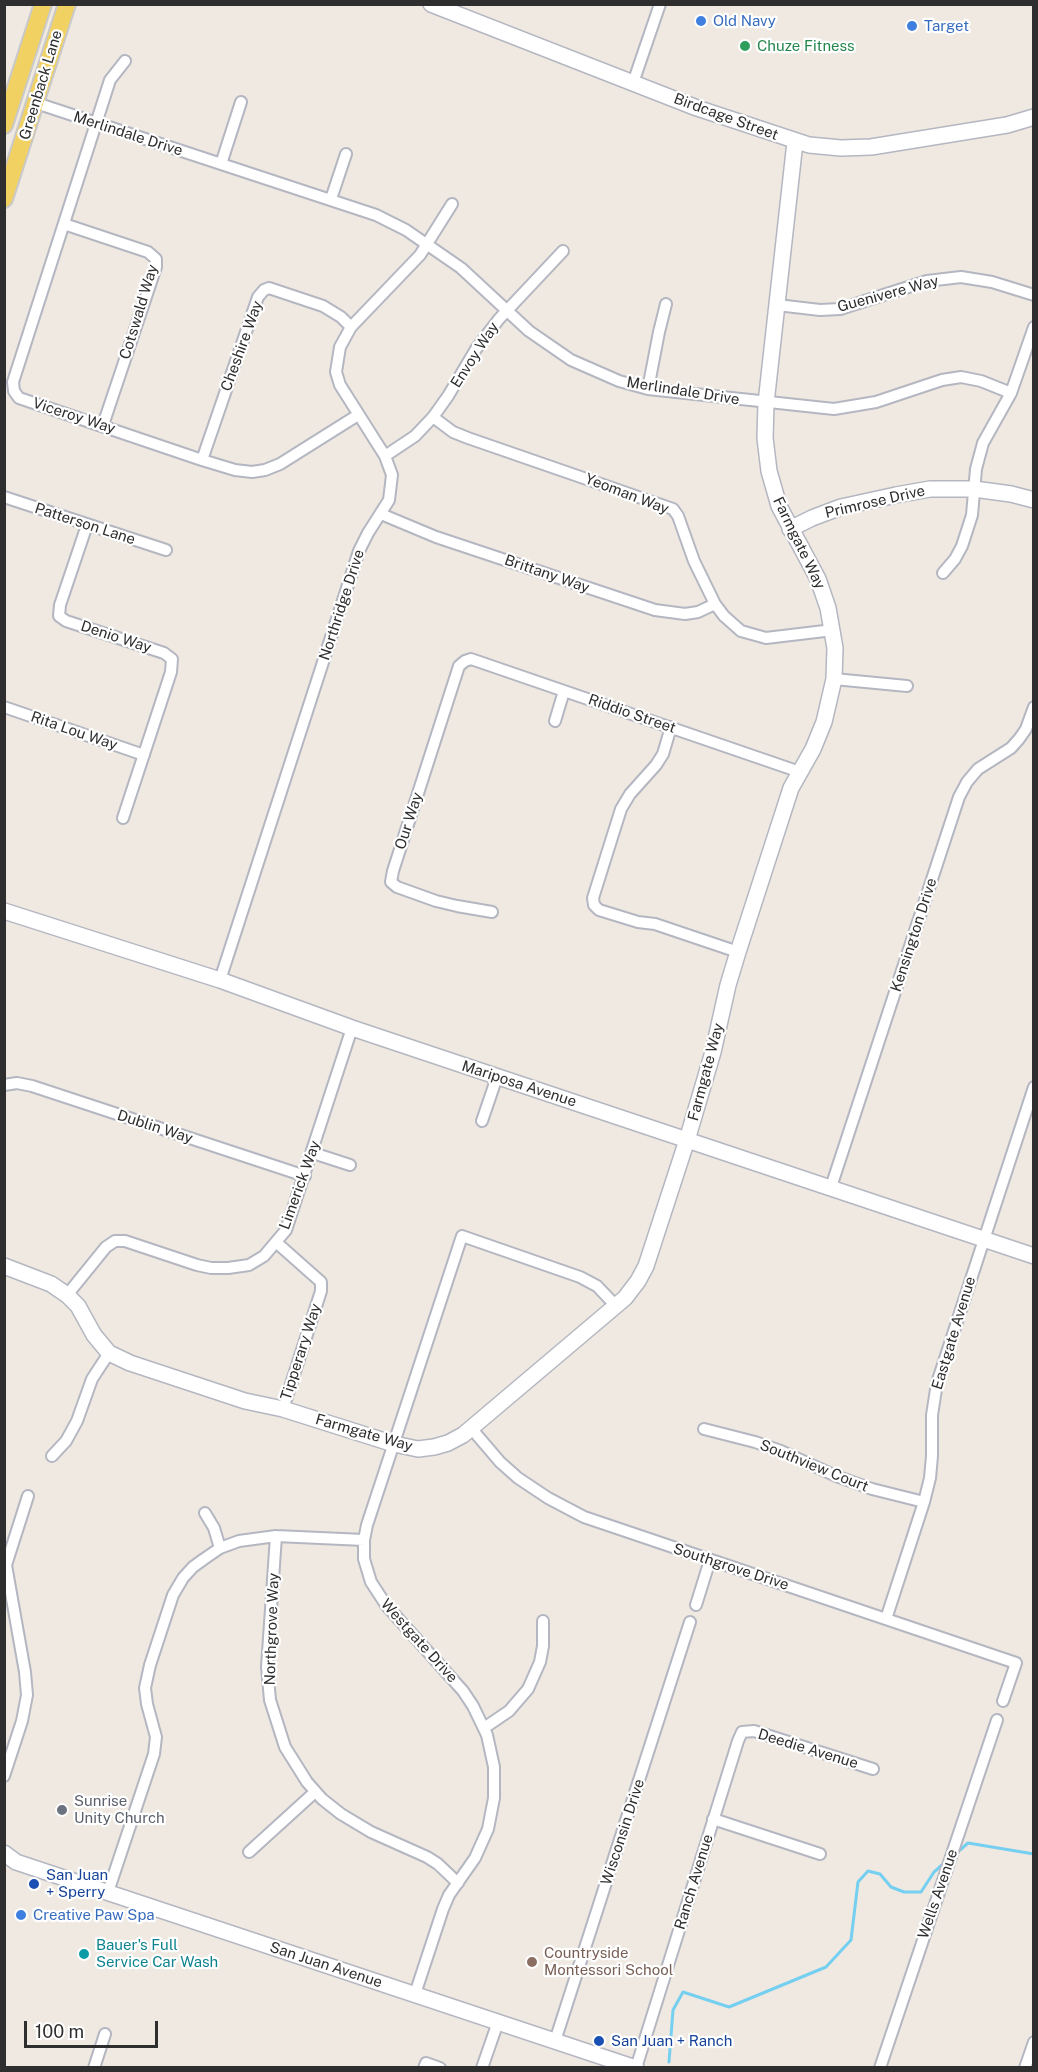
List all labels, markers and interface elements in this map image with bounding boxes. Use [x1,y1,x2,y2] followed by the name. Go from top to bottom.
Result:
[713,12,776,30] place label: Old Navy
[694,14,708,28] marker: Old Navy
[924,17,969,35] place label: Target
[905,19,919,33] marker: Target
[16,28,66,142] street label: Greenback Lane
[757,37,855,55] place label: Chuze Fitness
[738,39,752,53] marker: Chuze Fitness
[671,90,781,144] street label: Birdcage Street
[71,108,185,160] street label: Merlindale Drive
[116,262,162,362] street label: Cotswald Way
[835,272,941,316] street label: Guenivere Way
[217,298,267,394] street label: Cheshire Way
[447,319,503,391] street label: Envoy Way
[625,373,741,409] street label: Merlindale Drive
[30,394,118,438] street label: Viceroy Way
[583,470,671,518] street label: Yeoman Way
[823,482,927,522] street label: Primrose Drive
[769,494,829,592] street label: Farmgate Way
[32,499,138,549] street label: Patterson Lane
[316,547,368,663] street label: Northridge Drive
[502,551,592,597] street label: Brittany Way
[78,617,154,657] street label: Denio Way
[586,691,678,737] street label: Riddio Street
[28,708,120,754] street label: Rita Lou Way
[391,790,427,852] street label: Our Way
[887,876,941,994] street label: Kensington Drive
[684,1021,728,1123] street label: Farmgate Way
[459,1057,579,1111] street label: Mariposa Avenue
[115,1106,195,1148] street label: Dublin Way
[276,1138,324,1232] street label: Limerick Way
[928,1274,980,1392] street label: Eastgate Avenue
[277,1301,325,1403] street label: Tipperary Way
[313,1411,415,1455] street label: Farmgate Way
[757,1436,871,1496] street label: Southview Court
[671,1540,791,1594] street label: Southgrove Drive
[261,1572,283,1686] street label: Northgrove Way
[377,1595,461,1687] street label: Westgate Drive
[756,1725,860,1773] street label: Deedie Avenue
[597,1777,649,1887] street label: Wisconsin Drive
[74,1792,165,1827] place label: Sunrise Unity Church
[55,1803,69,1817] marker: Sunrise Unity Church
[671,1832,717,1932] street label: Ranch Avenue
[914,1847,962,1941] street label: Wells Avenue
[46,1866,108,1901] place label: San Juan + Sperry
[27,1877,41,1891] marker: San Juan + Sperry
[33,1906,155,1924] place label: Creative Paw Spa
[14,1908,28,1922] marker: Creative Paw Spa
[96,1936,218,1971] place label: Bauer's Full Service Car Wash
[267,1938,385,1992] street label: San Juan Avenue
[544,1944,673,1979] place label: Countryside Montessori School
[77,1947,91,1961] marker: Bauer's Full Service Car Wash
[525,1955,539,1969] marker: Countryside Montessori School
[27,2009,160,2047] scale bar
[35,2021,84,2042] text: 100 m
[611,2032,732,2050] place label: San Juan + Ranch
[592,2034,606,2048] marker: San Juan + Ranch

